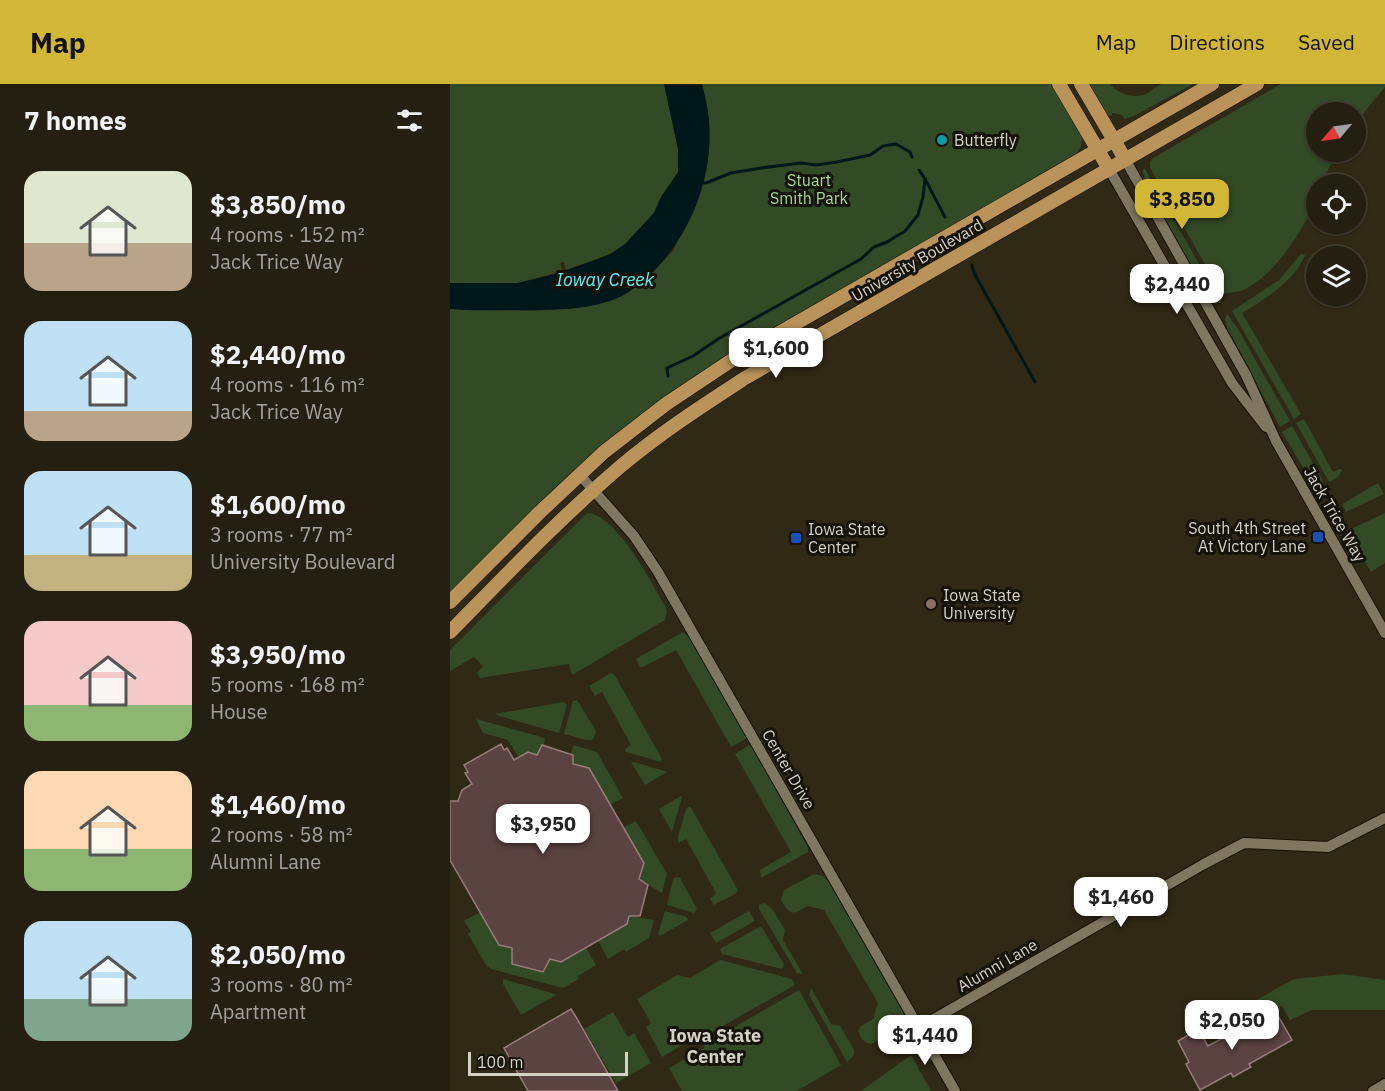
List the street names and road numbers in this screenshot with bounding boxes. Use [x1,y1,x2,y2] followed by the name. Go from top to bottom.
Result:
[848,214,986,306] street label: University Boulevard
[1300,463,1370,565] street label: Jack Trice Way
[758,725,820,813] street label: Center Drive
[953,934,1041,996] street label: Alumni Lane

